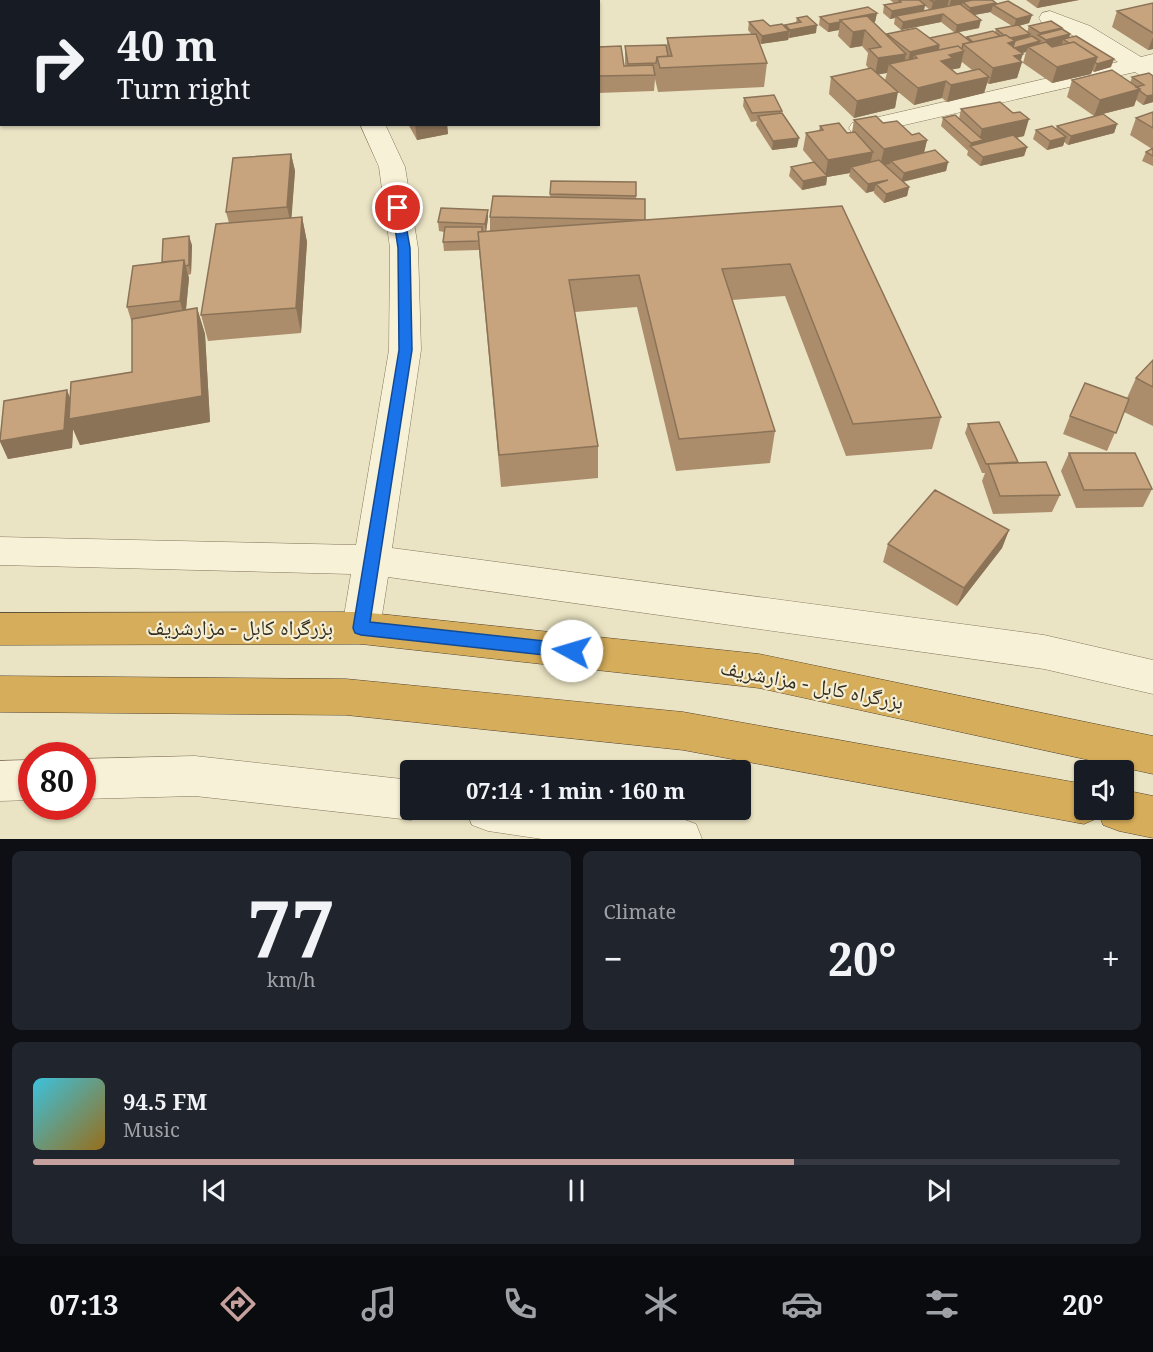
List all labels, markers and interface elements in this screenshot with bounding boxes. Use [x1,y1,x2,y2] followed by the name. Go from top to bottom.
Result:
[117,16,217,73] text: 40 m
[18,24,96,102] icon: right
[117,70,250,107] text: Turn right
[372,182,423,233] pin
[381,191,414,224] icon: arrive
[147,613,333,641] street label: بزرگراه کابل - مزارشریف
[540,619,604,683] position arrow
[718,653,906,716] street label: بزرگراه کابل - مزارشریف
[18,742,96,820] speed limit sign: 80
[1074,760,1134,820] map controls
[1074,760,1134,820] button: sound
[466,775,685,805] text: 07:14 · 1 min · 160 m
[247,874,335,980] text: 77
[604,898,676,925] text: Climate
[828,928,897,989] text: 20°
[604,936,623,981] text: −
[1102,936,1120,981] text: +
[267,966,316,993] text: km/h
[123,1086,207,1116] text: 94.5 FM
[123,1116,180,1143] text: Music
[198,1174,231,1207] icon: previous
[560,1174,593,1207] icon: pause
[922,1174,955,1207] icon: next
[217,1283,259,1325] icon: directions
[358,1283,400,1325] icon: music
[499,1283,541,1325] icon: phone
[640,1283,682,1325] icon: climate
[781,1283,823,1325] icon: car
[921,1283,963,1325] icon: filters
[49,1286,119,1323] text: 07:13
[1062,1286,1104,1323] text: 20°

